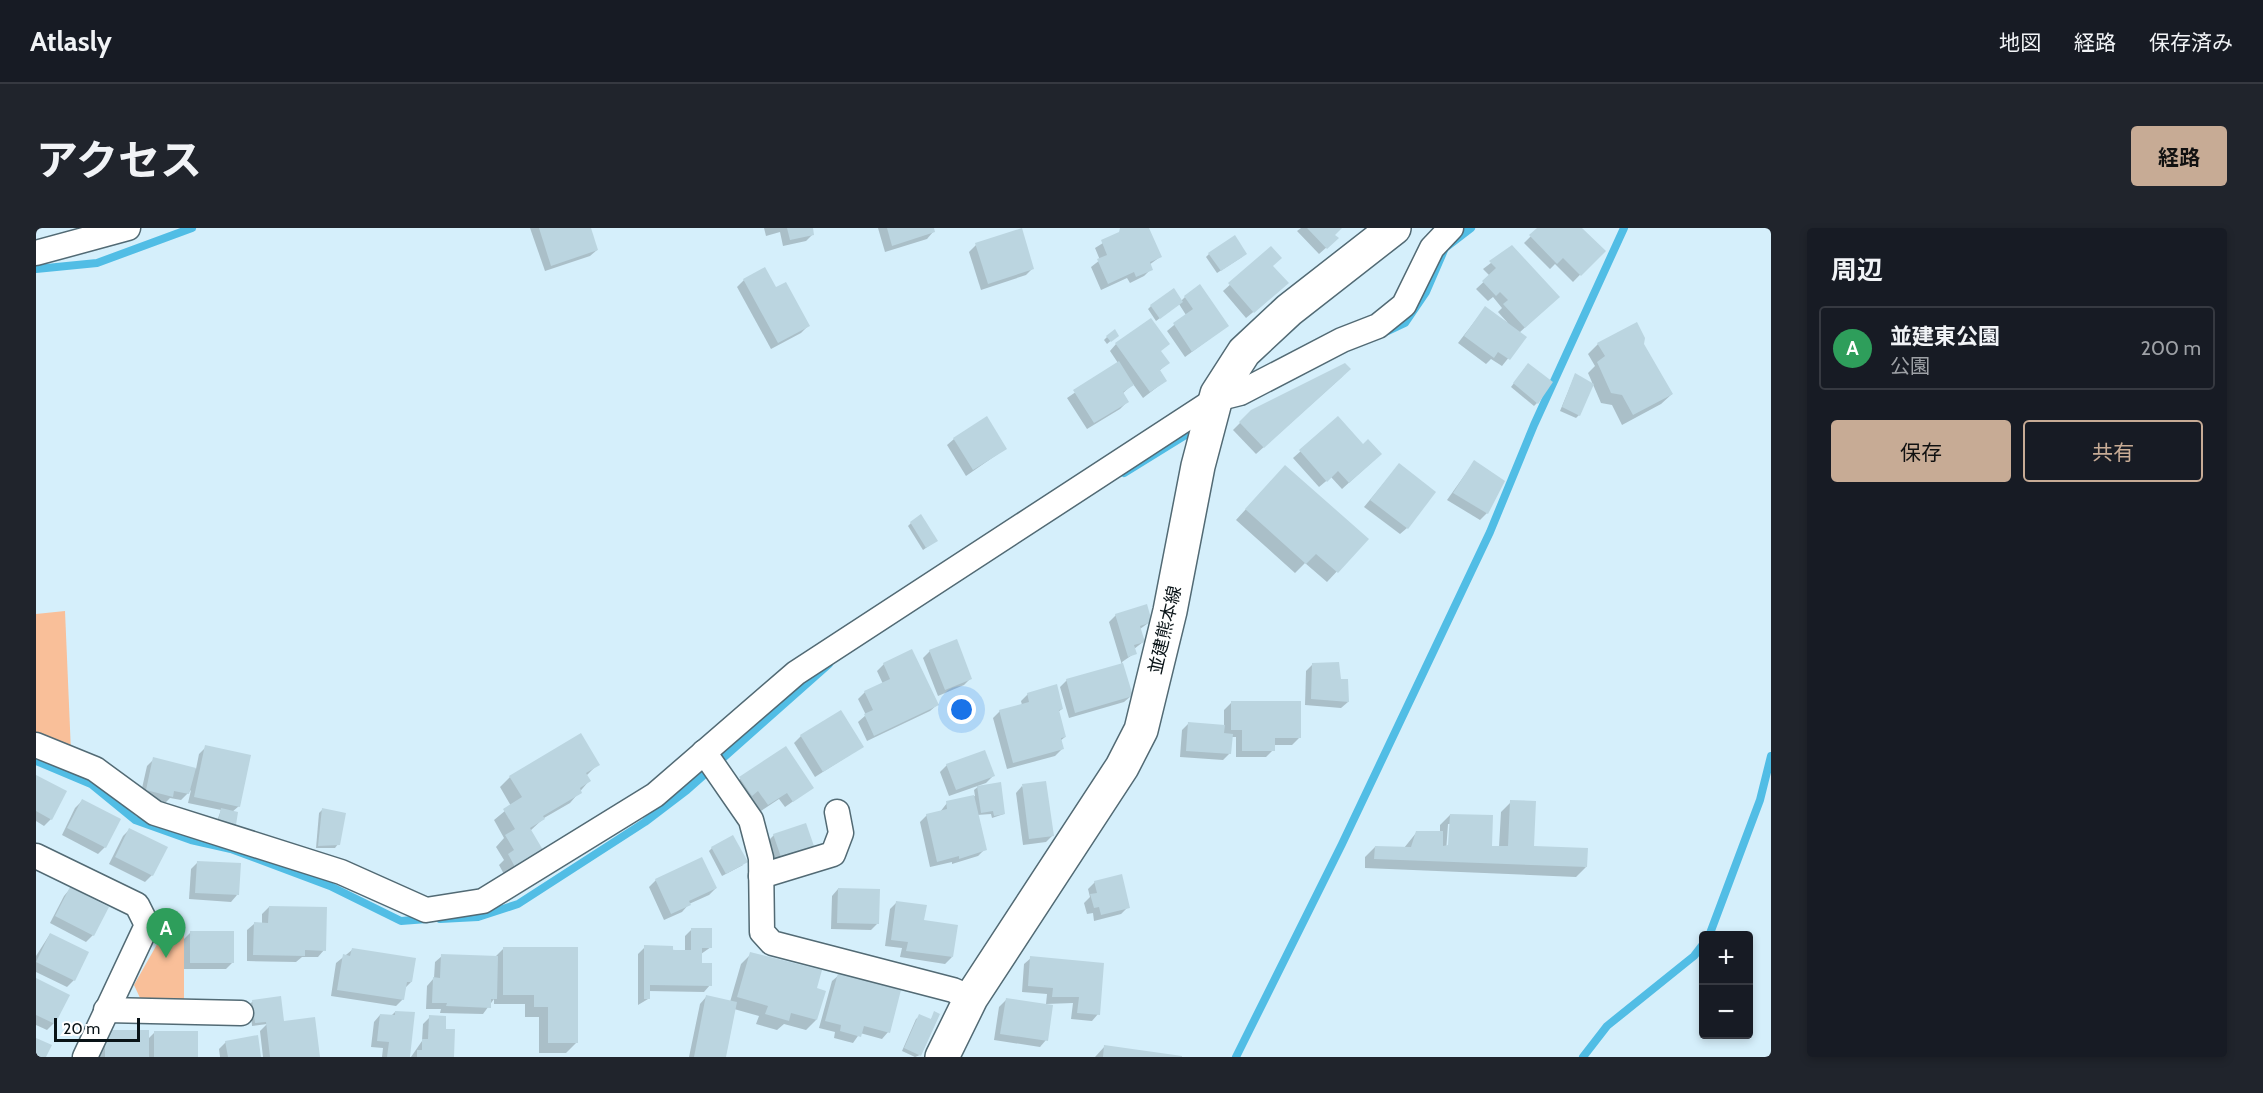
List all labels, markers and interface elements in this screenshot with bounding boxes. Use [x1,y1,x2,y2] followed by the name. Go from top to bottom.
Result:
[30,24,112,58] text: Atlasly
[1999,30,2041,55] text: 地図
[2074,30,2116,55] text: 経路
[2149,30,2233,55] text: 保存済み
[2131,126,2227,186] button: 経路
[36,134,202,186] text: アクセス
[1831,254,1883,286] text: 周辺
[1890,323,2000,350] text: 並建東公園
[1846,336,1859,360] text: A
[2141,336,2201,360] text: 200 m
[1890,354,1930,378] text: 公園
[1831,420,2011,482] button: 保存
[2023,420,2203,482] button: 共有
[1144,584,1186,676] street label: 並建熊本線
[947,695,976,724] your location
[146,908,186,958] pin: A
[1699,931,1753,1039] map controls
[1699,931,1753,985] button: +
[1699,985,1753,1039] button: −
[54,1015,140,1042] scale bar
[63,1019,100,1038] text: 20 m

